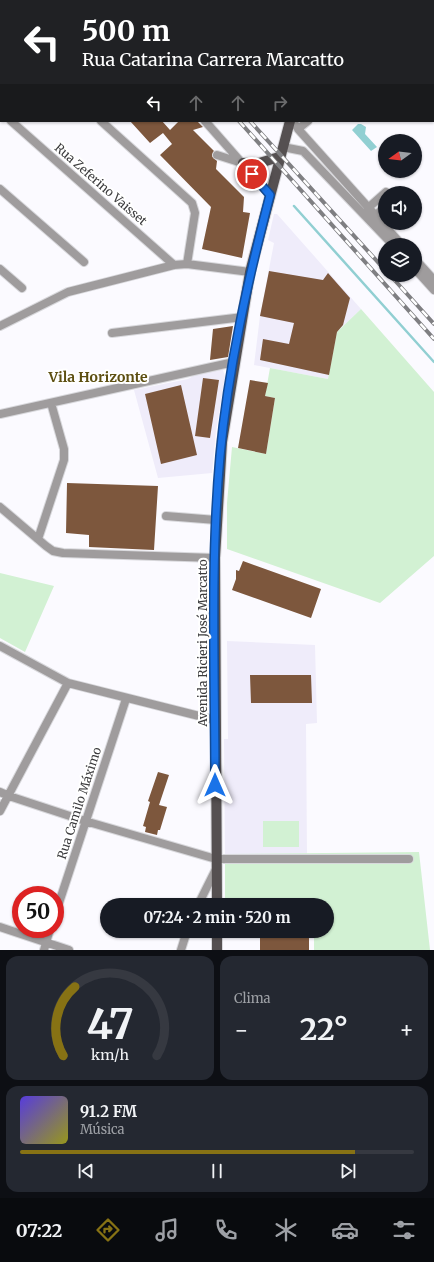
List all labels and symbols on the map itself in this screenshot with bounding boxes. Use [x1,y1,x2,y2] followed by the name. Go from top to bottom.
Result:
[378,134,422,178] north arrow
[52,140,150,228] street label: Rua Zeferino Vaisset
[235,157,269,191] pin
[47,368,148,386] district label: Vila Horizonte
[195,559,210,728] street label: Avenida Ricieri José Marcatto
[54,745,104,861] street label: Rua Camilo Máximo
[194,764,236,806] position arrow
[12,886,64,938] speed limit sign: 50

